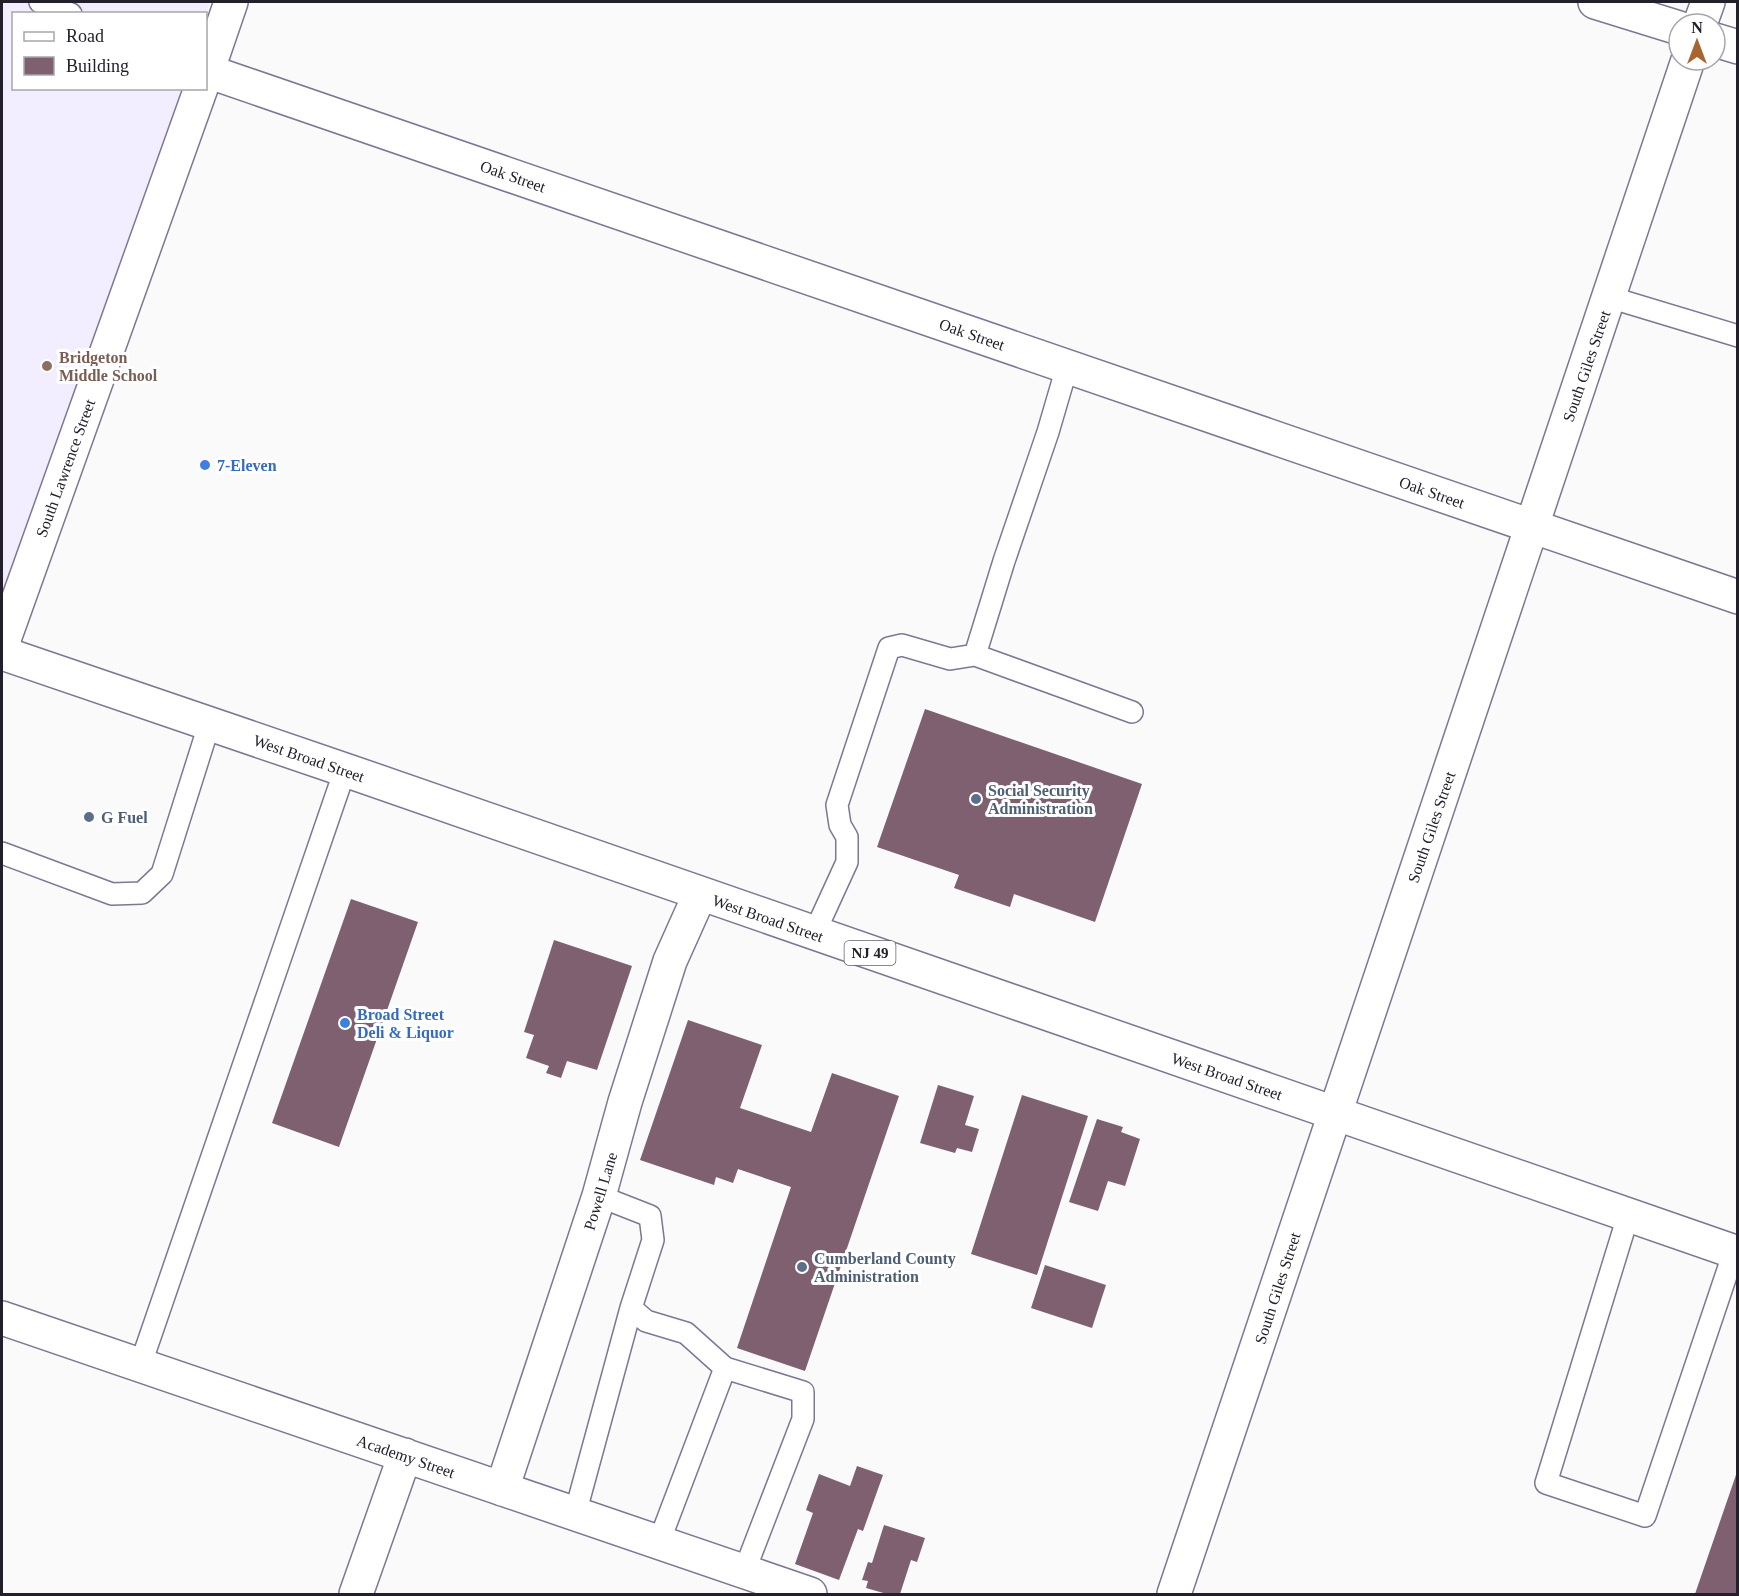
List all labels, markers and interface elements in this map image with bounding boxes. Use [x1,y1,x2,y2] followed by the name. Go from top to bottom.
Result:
[12,12,207,90] legend
[1667,12,1727,72] north arrow
[1691,19,1703,36] text: N
[66,26,104,46] text: Road
[66,56,129,76] text: Building
[478,157,548,196] street label: Oak Street
[1559,308,1614,424] street label: South Giles Street
[937,315,1007,354] street label: Oak Street
[59,349,158,384] place label: Bridgeton Middle School
[40,359,54,373] marker: Bridgeton Middle School
[33,396,99,540] street label: South Lawrence Street
[217,457,277,474] place label: 7-Eleven
[198,458,212,472] marker: 7-Eleven
[1397,473,1467,512] street label: Oak Street
[251,732,367,786] street label: West Broad Street
[1404,769,1459,885] street label: South Giles Street
[988,782,1093,817] place label: Social Security Administration
[969,792,983,806] marker: Social Security Administration
[101,809,148,826] place label: G Fuel
[82,810,96,824] marker: G Fuel
[710,892,826,946] street label: West Broad Street
[844,941,896,965] road number: NJ 49
[357,1006,454,1042] place label: Broad Street Deli & Liquor
[338,1016,352,1030] marker: Broad Street Deli & Liquor
[1169,1050,1285,1104] street label: West Broad Street
[581,1150,620,1232] street label: Powell Lane
[1251,1230,1304,1346] street label: South Giles Street
[814,1250,956,1285] place label: Cumberland County Administration
[795,1260,809,1274] marker: Cumberland County Administration
[354,1432,458,1482] street label: Academy Street

